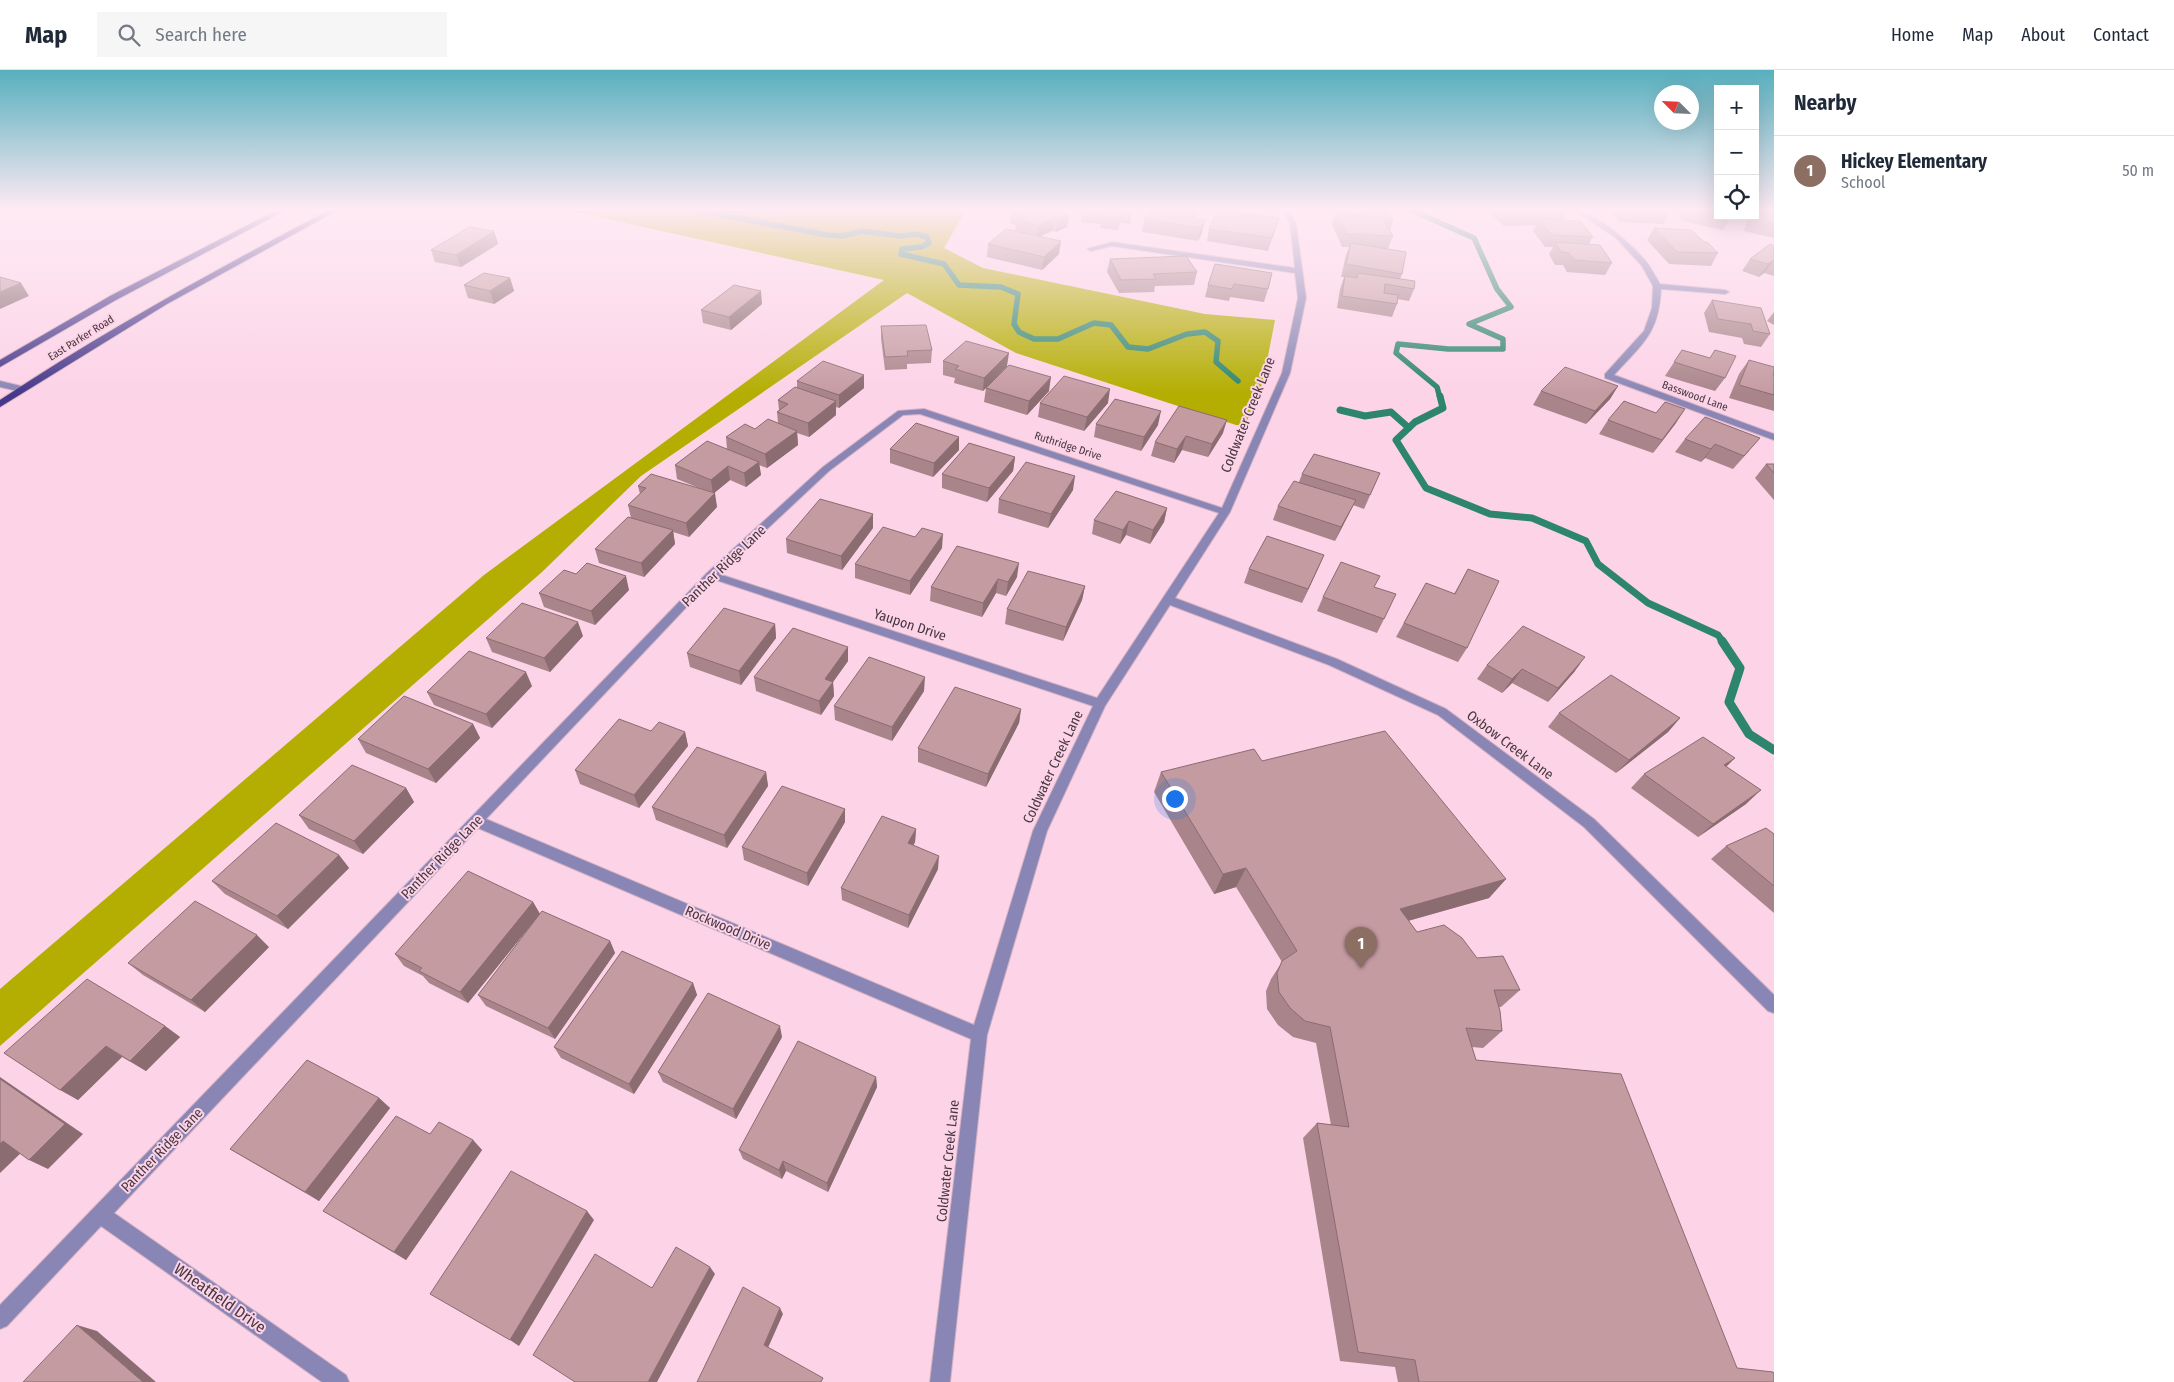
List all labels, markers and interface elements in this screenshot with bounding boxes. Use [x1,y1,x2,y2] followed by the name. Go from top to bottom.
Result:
[97,12,447,57] search box
[25,21,67,49] text: Map
[115,21,143,49] icon: search
[155,23,247,46] text: Search here
[1891,24,1934,46] text: Home
[1962,24,1993,46] text: Map
[2021,24,2065,46] text: About
[2093,24,2149,46] text: Contact
[1654,85,1699,130] north arrow
[1714,85,1759,220] map controls
[1714,85,1759,130] button: +
[1794,90,1856,116] text: Nearby
[1714,130,1759,175] button: −
[1841,150,1987,173] text: Hickey Elementary
[1807,161,1813,180] text: 1
[2122,161,2154,180] text: 50 m
[1841,173,1885,192] text: School
[1714,175,1759,220] button: locate
[46,313,116,363] street label: East Parker Road
[1217,355,1279,475] street label: Coldwater Creek Lane
[1660,378,1730,414] street label: Basswood Lane
[1033,429,1103,463] street label: Ruthridge Drive
[678,522,770,610] street label: Panther Ridge Lane
[872,605,948,645] street label: Yaupon Drive
[1463,707,1557,783] street label: Oxbow Creek Lane
[1019,708,1087,826] street label: Coldwater Creek Lane
[1162,786,1188,812] your location
[398,811,486,903] street label: Panther Ridge Lane
[683,902,774,954] street label: Rockwood Drive
[1345,927,1377,968] pin: 1
[933,1099,963,1223] street label: Coldwater Creek Lane
[118,1104,206,1196] street label: Panther Ridge Lane
[170,1259,270,1337] street label: Wheatfield Drive

